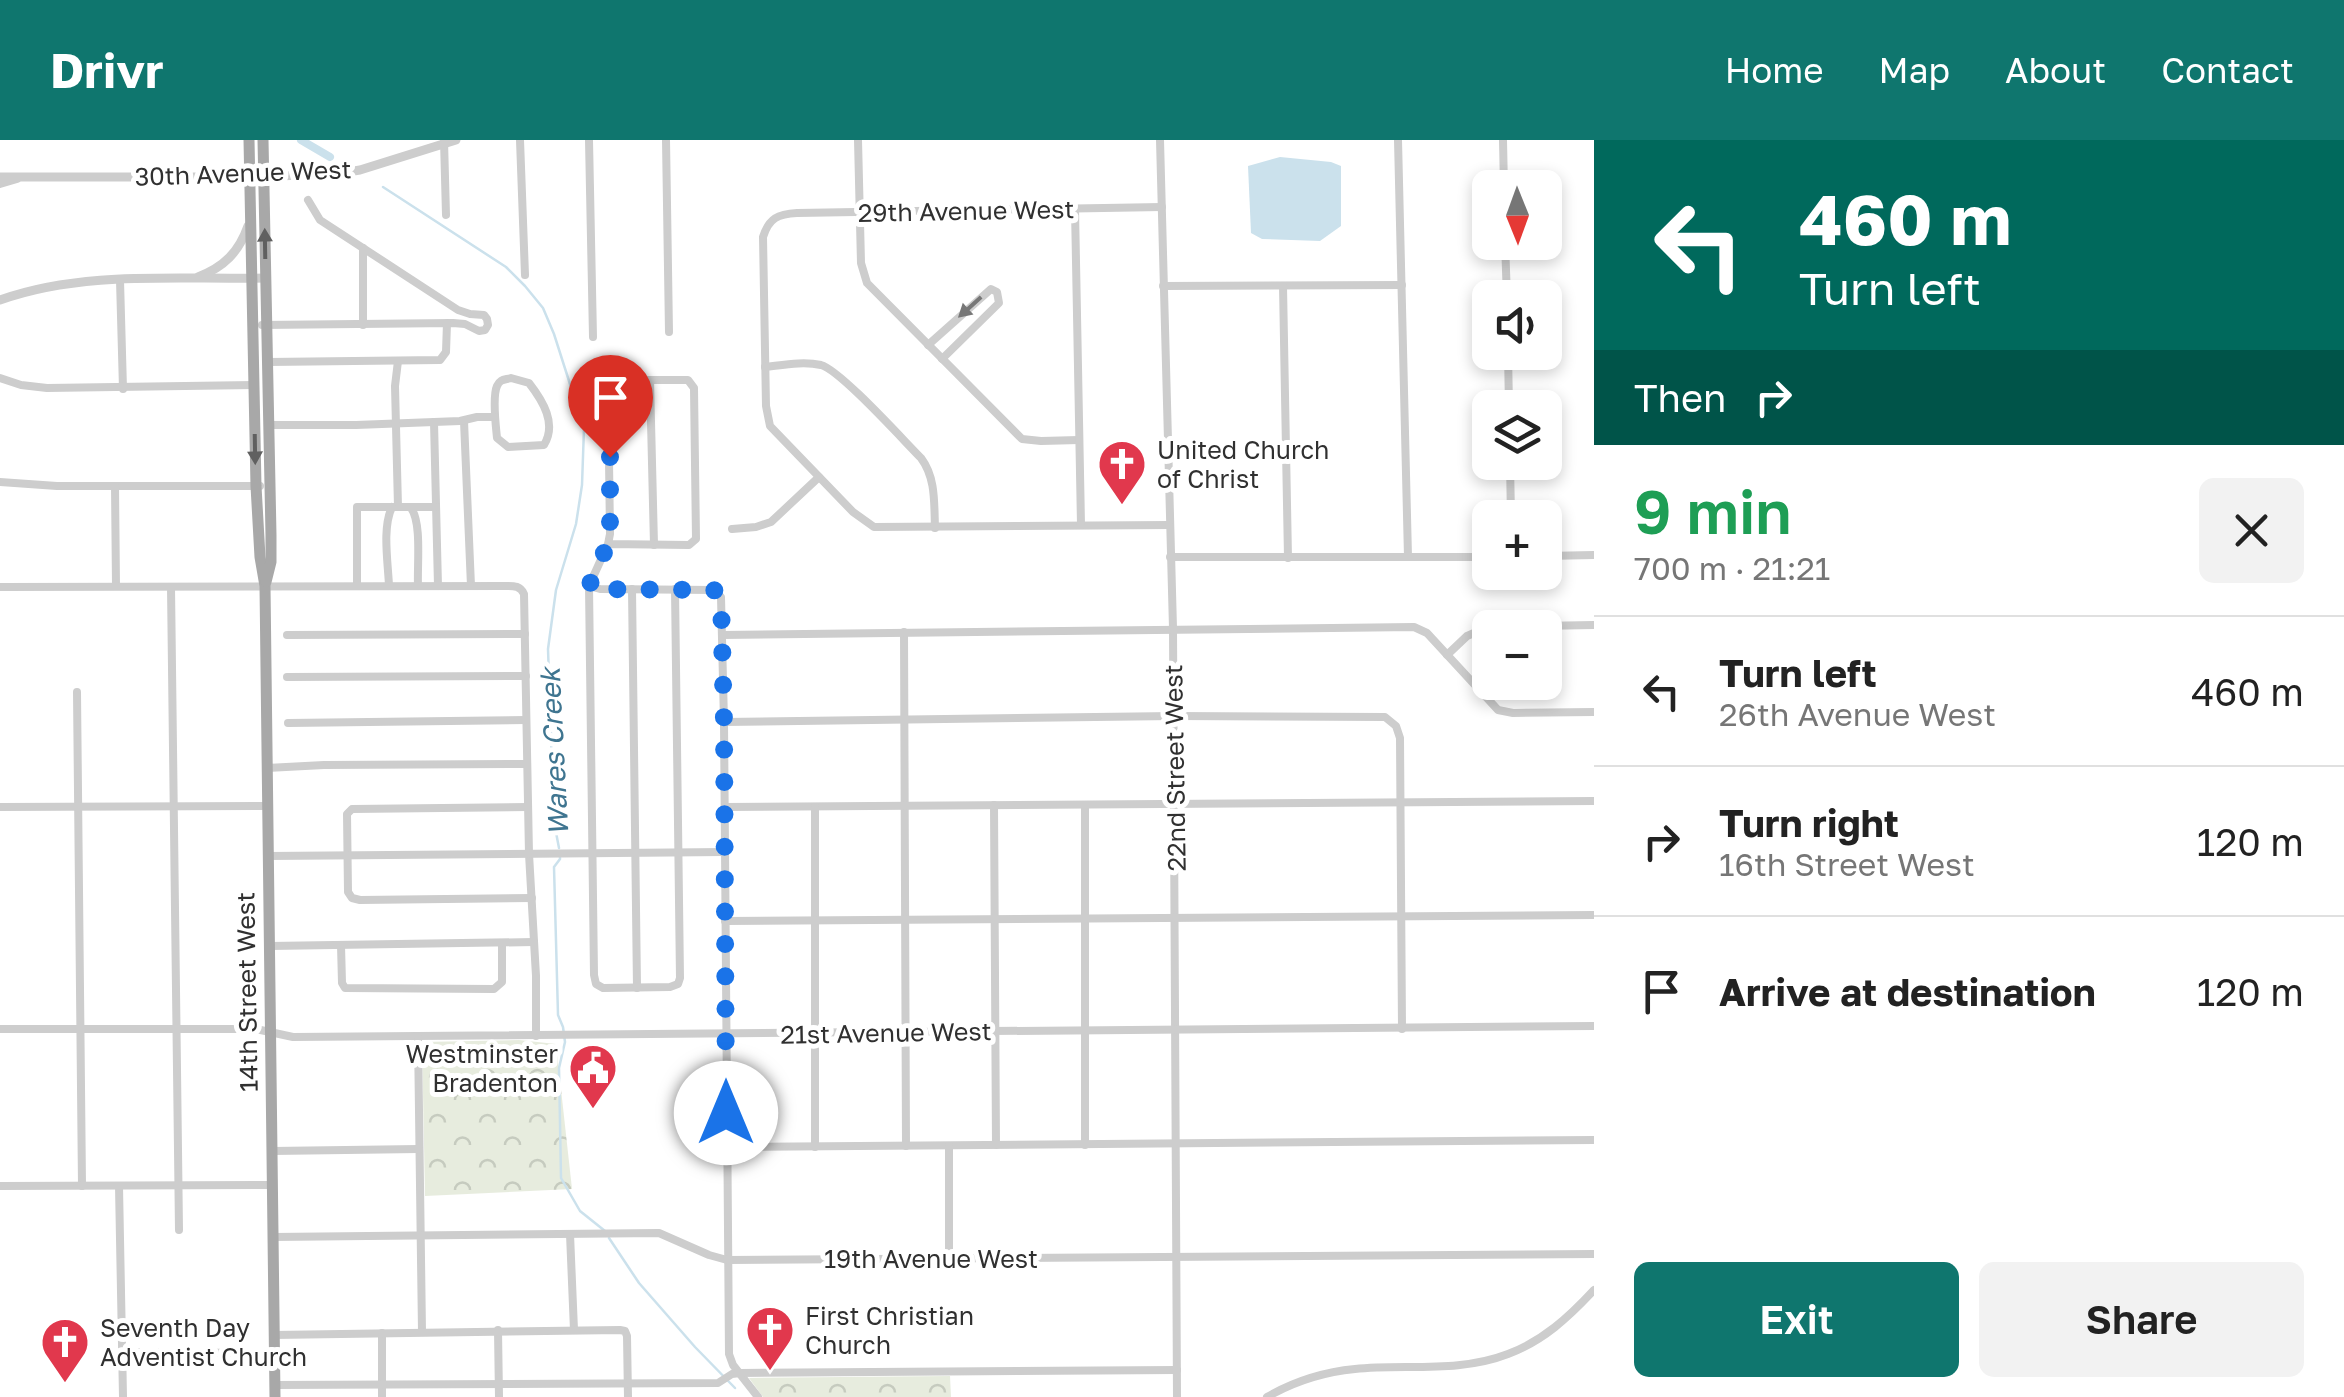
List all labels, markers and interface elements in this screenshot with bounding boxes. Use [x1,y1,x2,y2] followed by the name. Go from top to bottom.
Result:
[50,41,164,99] text: Drivr
[1725,49,1824,91] text: Home
[1879,49,1950,91] text: Map
[2005,49,2106,91] text: About
[2161,49,2294,91] text: Contact
[134,153,352,192] street label: 30th Avenue West
[1472,170,1562,260] north arrow
[1472,170,1562,700] map controls
[1799,176,2011,260] text: 460 m
[1634,180,1764,310] icon: left
[857,193,1075,228] street label: 29th Avenue West
[257,227,273,259] one-way arrow
[1799,261,1981,315] text: Turn left
[1472,280,1562,370] button: sound
[958,296,983,318] one-way arrow
[568,355,653,458] pin
[583,370,638,425] icon: arrive
[1746,370,1801,425] icon: right
[1634,375,1726,420] text: Then
[1472,390,1562,480] button: layers
[248,434,264,466] one-way arrow
[1157,434,1329,494] place label: United Church of Christ
[1096,438,1148,506] church icon: United Church of Christ
[1634,475,1792,547] text: 9 min
[2199,478,2304,583] button: close
[1472,500,1562,590] button: +
[1634,549,1830,587] text: 700 m · 21:21
[1472,610,1562,700] button: −
[1719,650,1877,695] text: Turn left
[532,664,574,837] water label: Wares Creek
[1157,664,1192,872] street label: 22nd Street West
[1634,664,1689,719] icon: left
[2191,669,2304,714] text: 460 m
[1719,695,1996,733] text: 26th Avenue West
[1719,800,1899,845] text: Turn right
[1634,814,1689,869] icon: right
[2197,819,2304,864] text: 120 m
[1719,845,1975,883] text: 16th Street West
[229,892,264,1092] street label: 14th Street West
[1634,964,1689,1019] icon: arrive
[1719,969,2096,1014] text: Arrive at destination
[2197,969,2304,1014] text: 120 m
[780,1015,992,1050] street label: 21st Avenue West
[406,1038,558,1098] place label: Westminster Bradenton
[567,1042,619,1110] public building icon: Westminster Bradenton
[674,1061,778,1165] position arrow
[824,1243,1038,1274] street label: 19th Avenue West
[1634,1262,1959,1377] button: Exit
[1979,1262,2304,1377] button: Share
[805,1300,974,1360] place label: First Christian Church
[744,1304,796,1372] church icon: First Christian Church
[100,1312,307,1372] place label: Seventh Day Adventist Church
[39,1316,91,1384] church icon: Seventh Day Adventist Church

